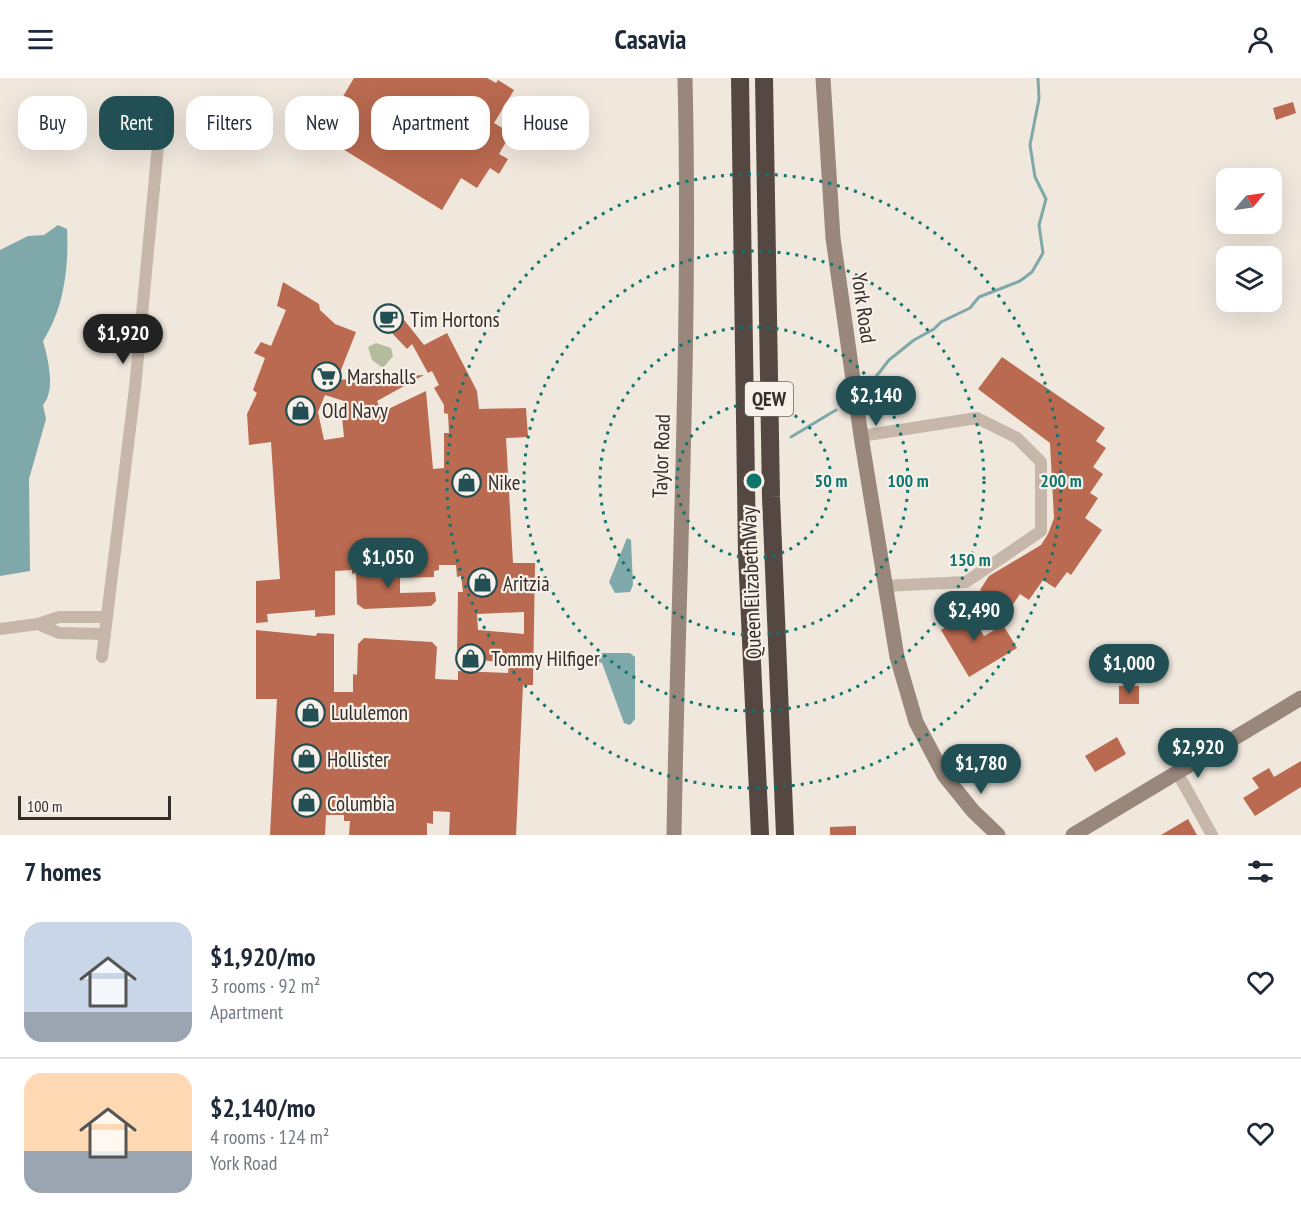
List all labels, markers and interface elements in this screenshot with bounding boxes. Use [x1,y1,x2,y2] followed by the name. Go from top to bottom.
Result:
[615,22,686,56] text: Casavia
[24,23,57,56] icon: menu
[1244,23,1277,56] icon: person
[18,96,87,150] chip: Buy
[99,96,174,150] chip: Rent
[186,96,273,150] chip: Filters
[285,96,359,150] chip: New
[371,96,490,150] chip: Apartment
[502,96,589,150] chip: House
[1216,168,1282,234] north arrow
[1216,168,1282,312] map controls
[1216,246,1282,312] button: layers
[846,271,882,345] street label: York Road
[373,303,405,335] cafe icon: Tim Hortons
[410,306,500,333] place label: Tim Hortons
[74,314,172,365] pin: $1,920
[97,320,149,346] text: $1,920
[310,360,342,392] supermarket icon: Marshalls
[347,363,416,390] place label: Marshalls
[827,376,925,427] pin: $2,140
[745,382,793,416] road number: QEW
[850,382,902,408] text: $2,140
[285,394,317,426] shop icon: Old Navy
[322,397,388,424] place label: Old Navy
[646,414,676,498] street label: Taylor Road
[451,466,483,498] shop icon: Nike
[488,469,520,496] place label: Nike
[815,469,847,492] text: 50 m
[887,469,929,492] text: 100 m
[1040,469,1082,492] text: 200 m
[744,471,764,491] centre of rings
[735,506,767,660] street label: Queen Elizabeth Way
[339,538,437,589] pin: $1,050
[362,544,414,570] text: $1,050
[949,548,991,571] text: 150 m
[466,567,498,599] shop icon: Aritzia
[503,570,550,597] place label: Aritzia
[925,591,1023,642] pin: $2,490
[948,597,1000,623] text: $2,490
[454,642,486,674] shop icon: Tommy Hilfiger
[1080,644,1178,695] pin: $1,000
[491,645,600,672] place label: Tommy Hilfiger
[1103,650,1155,676] text: $1,000
[294,696,326,728] shop icon: Lululemon
[331,699,408,726] place label: Lululemon
[1149,728,1247,779] pin: $2,920
[1172,734,1224,760] text: $2,920
[290,743,322,775] shop icon: Hollister
[932,744,1030,795] pin: $1,780
[327,746,389,773] place label: Hollister
[955,750,1007,776] text: $1,780
[290,787,322,819] shop icon: Columbia
[327,790,395,817] place label: Columbia
[18,793,171,820] scale bar
[27,796,62,816] text: 100 m
[24,855,101,888] text: 7 homes
[1244,855,1277,888] icon: filters
[210,940,316,973] text: $1,920/mo
[72,946,144,1018] icon: home
[1244,966,1277,999] icon: heart
[210,973,320,999] text: 3 rooms · 92 m²
[210,999,283,1025] text: Apartment
[210,1091,316,1124] text: $2,140/mo
[72,1097,144,1169] icon: home
[1244,1117,1277,1150] icon: heart
[210,1124,329,1150] text: 4 rooms · 124 m²
[210,1150,277,1176] text: York Road

